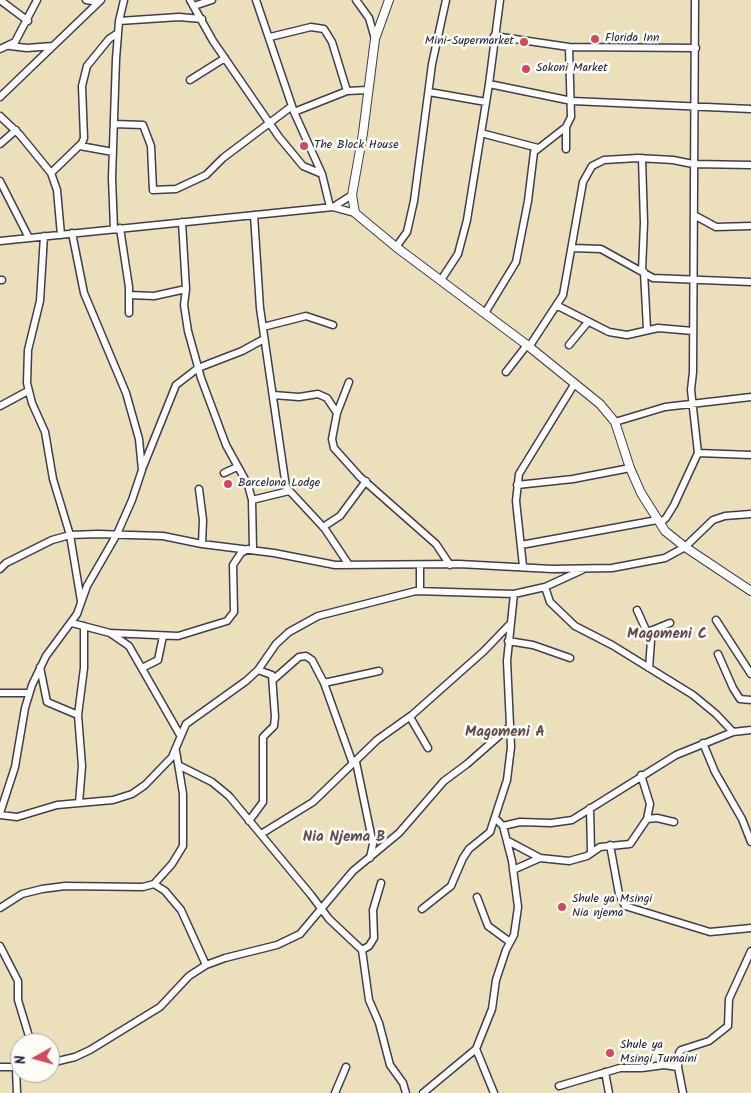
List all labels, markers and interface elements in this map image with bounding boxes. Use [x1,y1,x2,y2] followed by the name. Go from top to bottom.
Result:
[605,32,659,46] place label: Florida Inn
[589,33,601,45] marker: Florida Inn
[425,35,514,49] place label: Mini-Supermarket
[518,36,530,48] marker: Mini-Supermarket
[536,62,608,76] place label: Sokoni Market
[520,63,532,75] marker: Sokoni Market
[314,139,399,153] place label: The Block House
[298,140,310,152] marker: The Block House
[238,477,320,491] place label: Barcelona Lodge
[222,478,234,490] marker: Barcelona Lodge
[627,626,707,644] district label: Magomeni C
[465,724,545,742] district label: Magomeni A
[303,829,385,847] district label: Nia Njema B
[572,893,652,921] place label: Shule ya Msingi Nia njema
[556,901,568,913] marker: Shule ya Msingi Nia njema
[10,1033,60,1083] north arrow
[620,1039,697,1067] place label: Shule ya Msingi Tumaini
[604,1047,616,1059] marker: Shule ya Msingi Tumaini
[10,1054,33,1065] text: N

